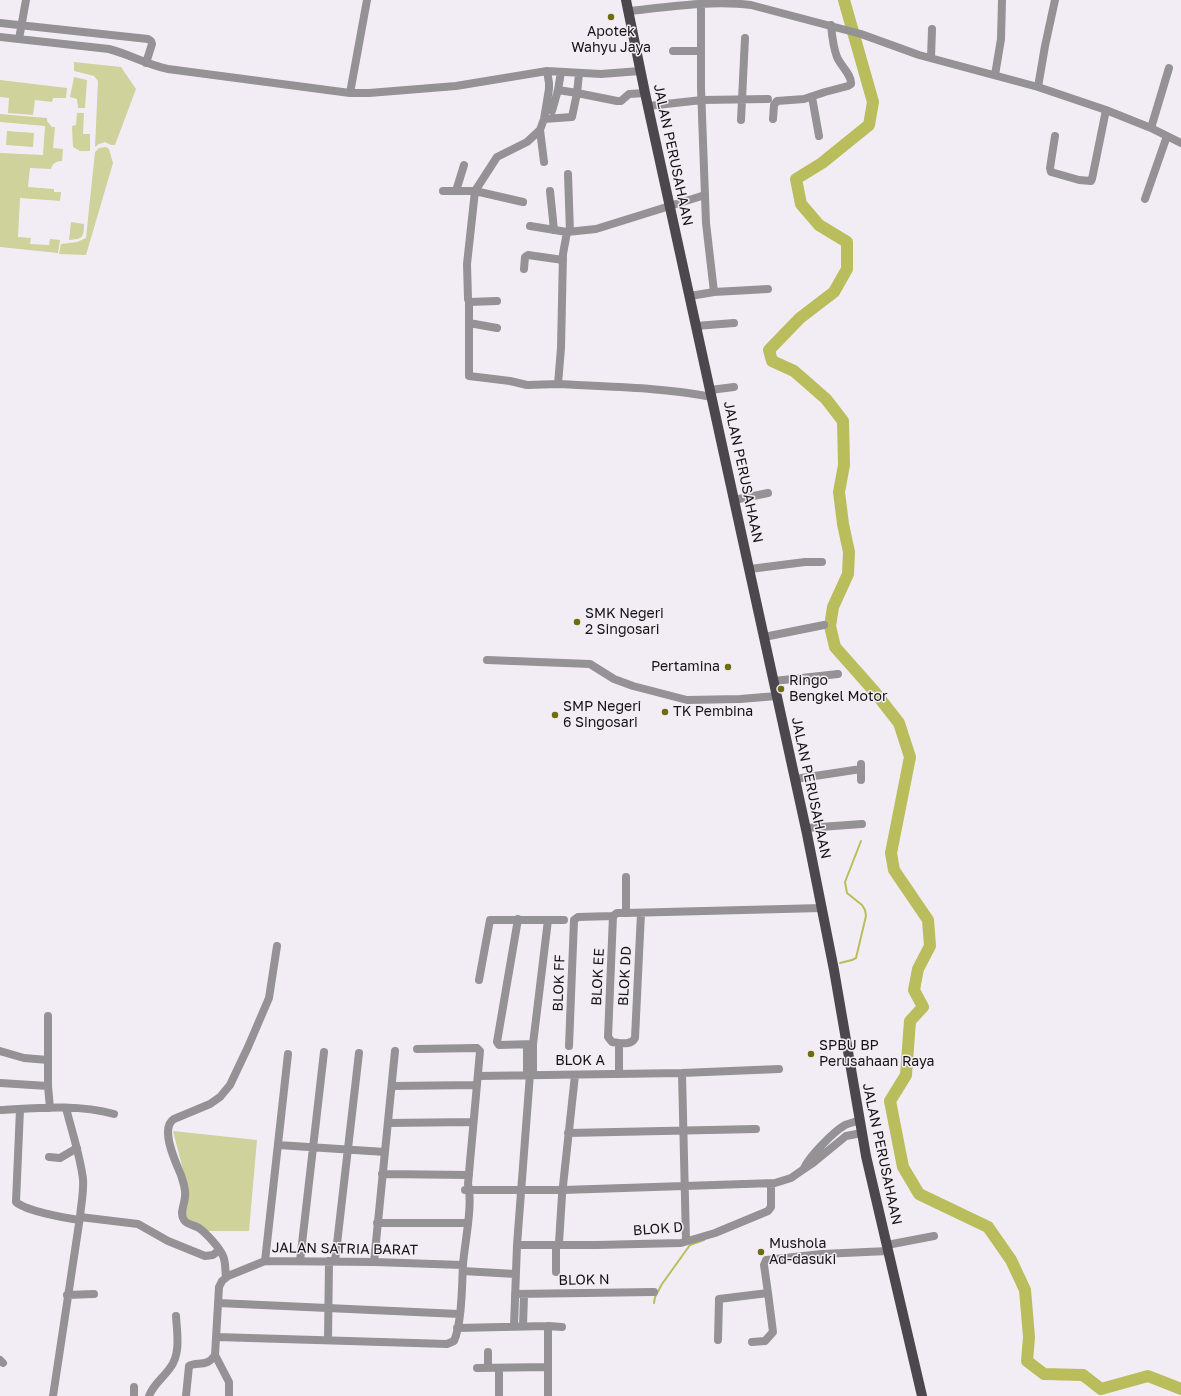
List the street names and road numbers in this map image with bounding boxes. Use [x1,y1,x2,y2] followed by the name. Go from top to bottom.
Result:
[650,83,696,227] street label: JALAN PERUSAHAAN
[720,400,766,544] street label: JALAN PERUSAHAAN
[788,716,834,860] street label: JALAN PERUSAHAAN
[615,946,635,1006] street label: BLOK DD
[588,948,608,1006] street label: BLOK EE
[550,954,568,1012] street label: BLOK FF
[555,1053,605,1069] street label: BLOK A
[859,1082,905,1226] street label: JALAN PERUSAHAAN
[632,1219,684,1239] street label: BLOK D
[272,1239,418,1259] street label: JALAN SATRIA BARAT
[558,1271,610,1289] street label: BLOK N

